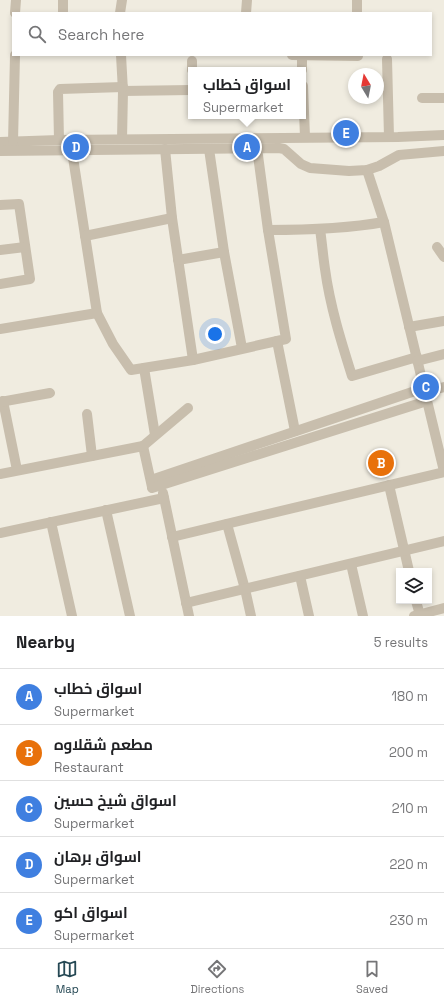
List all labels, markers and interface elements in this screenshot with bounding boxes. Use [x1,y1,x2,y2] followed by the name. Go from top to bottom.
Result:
[12,12,432,56] search box
[26,23,48,45] icon: search
[58,25,144,44] text: Search here
[188,67,306,119] popup
[348,68,384,104] north arrow
[203,75,291,94] text: اسواق خطاب
[203,99,283,116] text: Supermarket
[333,118,359,148] pin: E
[63,132,89,162] pin: D
[234,132,260,162] pin: A
[205,324,225,344] your location
[413,372,439,402] pin: C
[368,448,394,478] pin: B
[396,568,432,604] map controls
[396,568,432,604] button: layers
[16,631,75,653] text: Nearby
[374,634,428,651] text: 5 results
[54,679,142,698] text: اسواق خطاب
[25,688,33,705] text: A
[392,688,428,705] text: 180 m
[54,703,135,720] text: Supermarket
[54,735,153,754] text: مطعم شقلاوه
[25,744,33,761] text: B
[389,744,428,761] text: 200 m
[54,759,124,776] text: Restaurant
[54,791,177,810] text: اسواق شيخ حسين
[25,800,33,817] text: C
[392,800,428,817] text: 210 m
[54,815,135,832] text: Supermarket
[54,847,142,866] text: اسواق برهان
[25,856,33,873] text: D
[389,856,428,873] text: 220 m
[54,871,135,888] text: Supermarket
[54,903,128,922] text: اسواق اكو
[25,912,33,929] text: E
[390,912,428,929] text: 230 m
[54,927,135,944] text: Supermarket
[56,958,79,996] tab: Map
[190,958,244,996] tab: Directions
[356,958,388,996] tab: Saved

